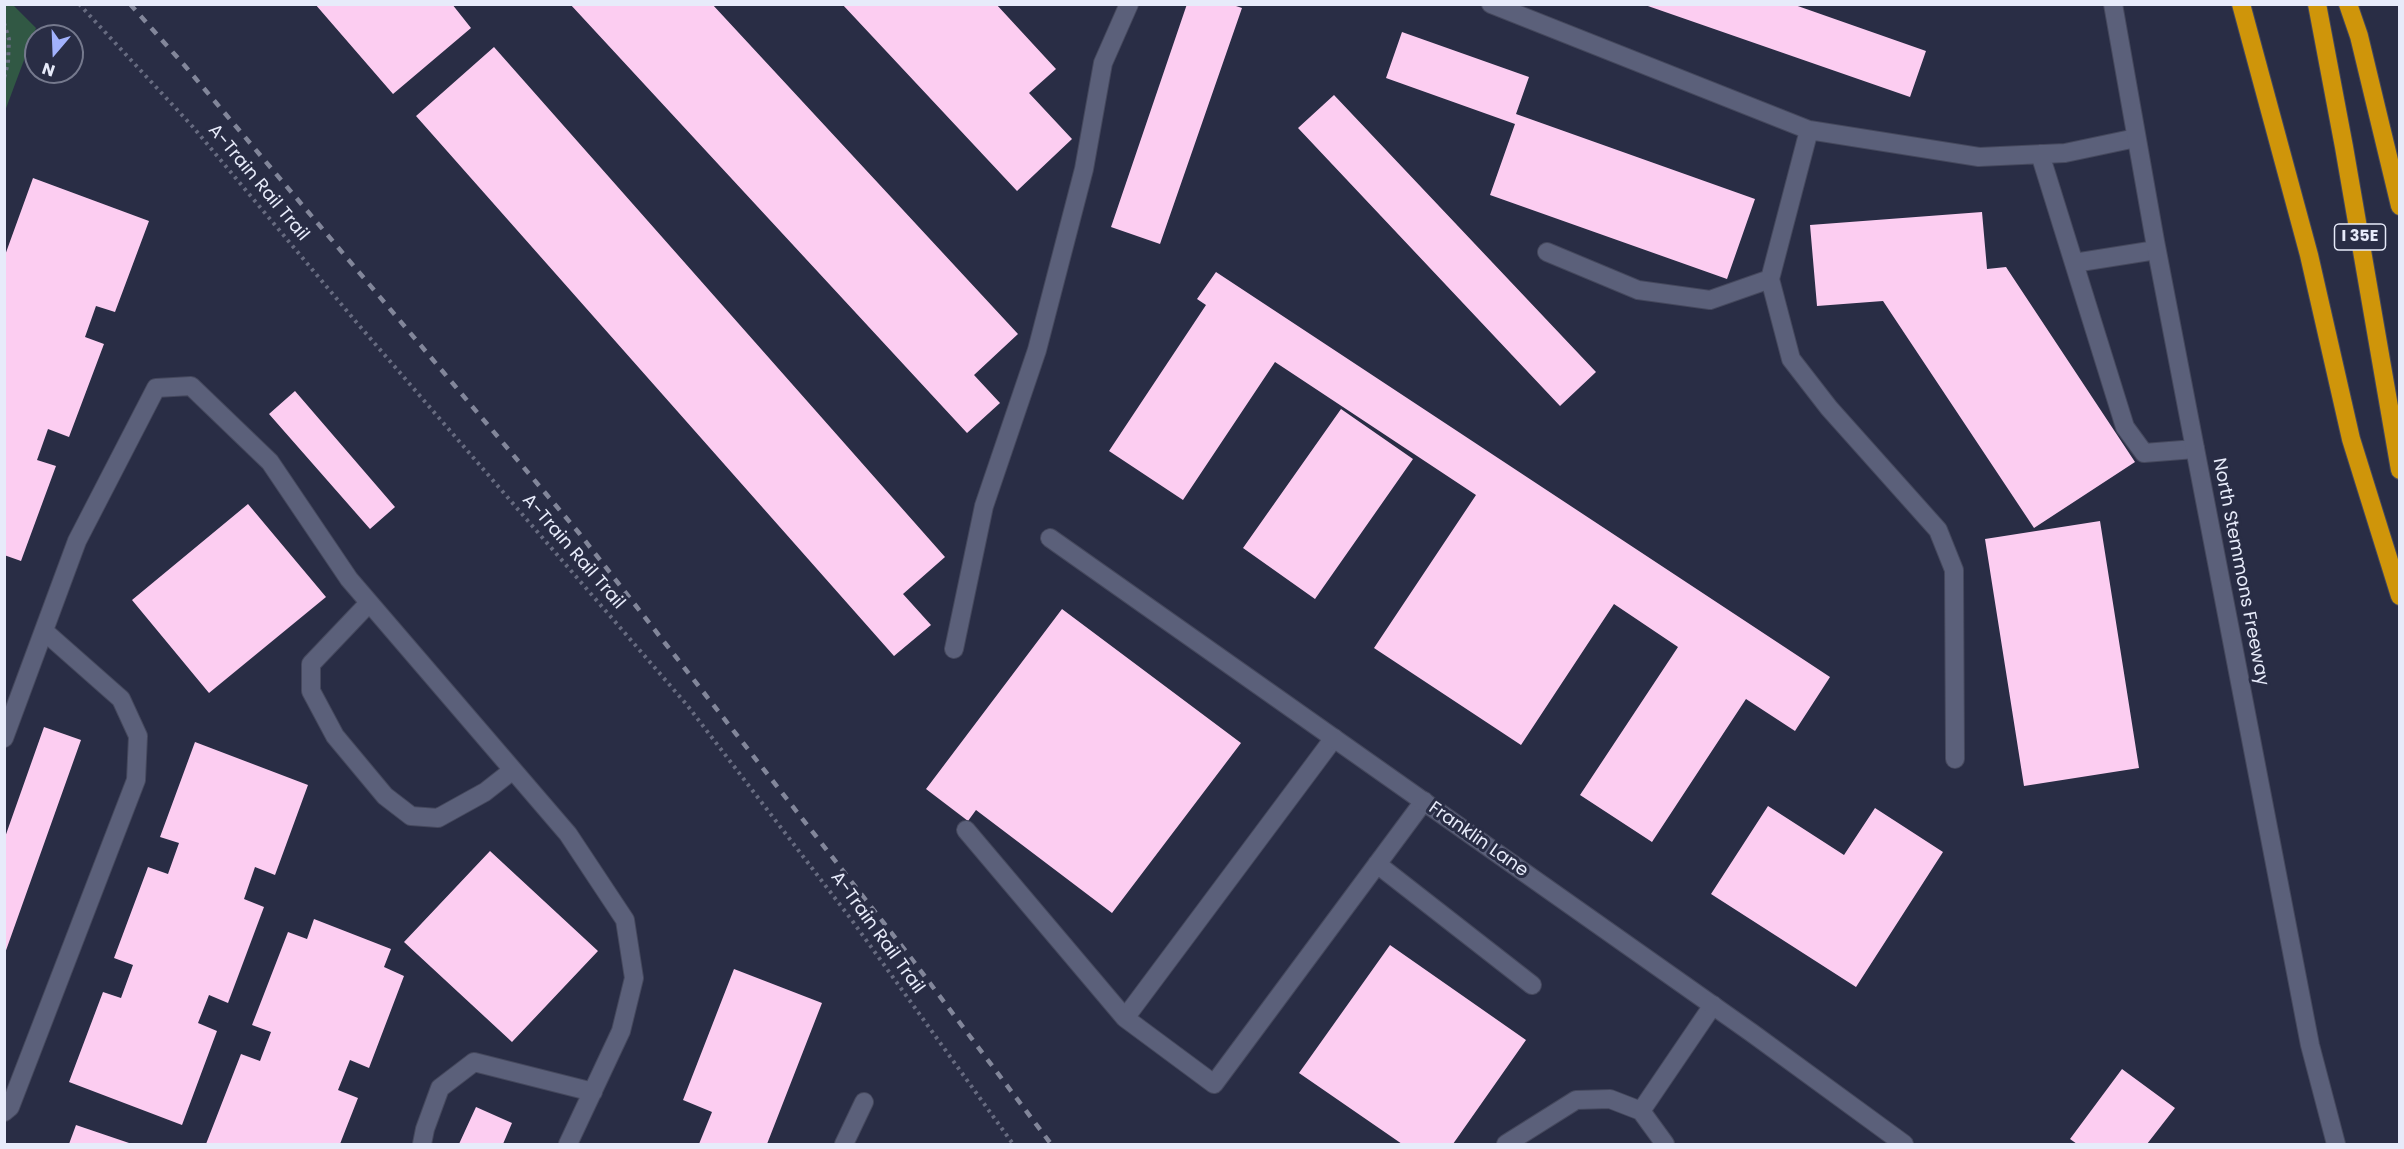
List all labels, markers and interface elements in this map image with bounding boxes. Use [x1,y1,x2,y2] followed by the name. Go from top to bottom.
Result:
[24,24,84,84] north arrow
[39,57,58,82] text: N
[203,120,313,246] street label: A-Train Rail Trail
[2334,224,2386,250] road number: I 35E
[2207,456,2273,688] street label: North Stemmons Freeway
[517,490,629,614] street label: A-Train Rail Trail
[1424,798,1532,882] street label: Franklin Lane
[825,868,929,998] street label: A-Train Rail Trail

